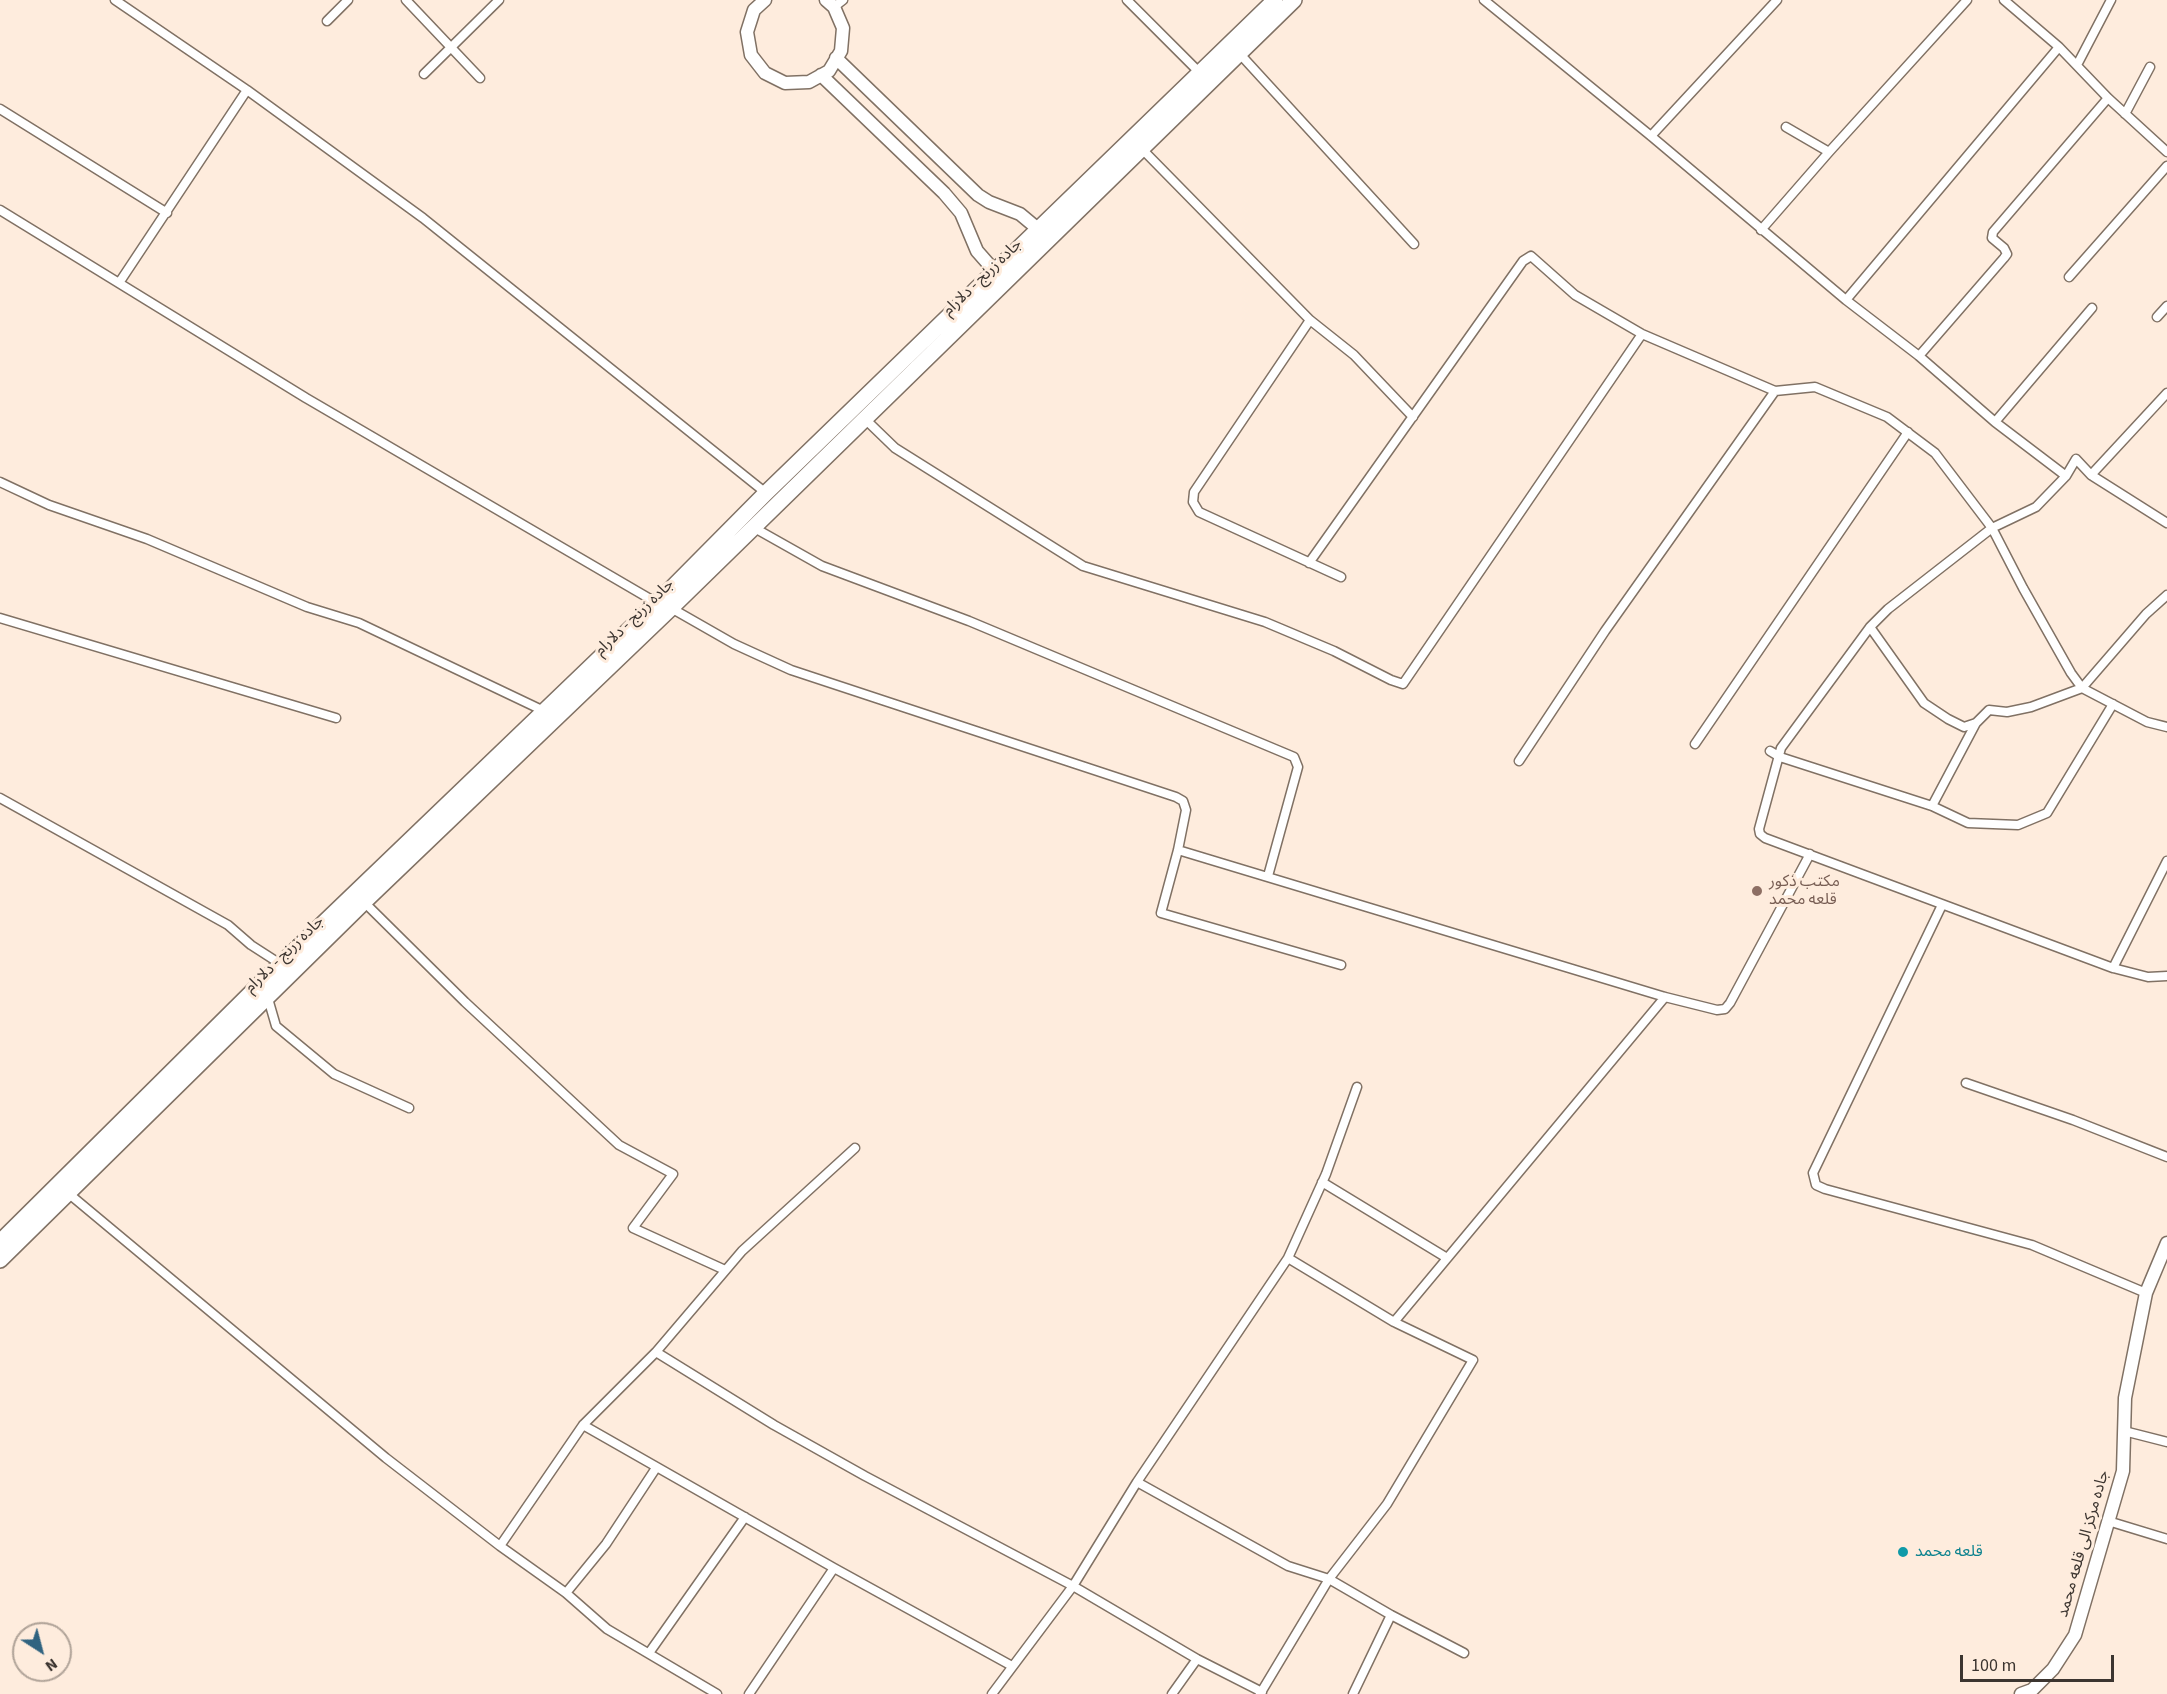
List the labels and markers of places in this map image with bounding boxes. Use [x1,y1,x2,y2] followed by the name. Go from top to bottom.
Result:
[1769,872,1840,910] place label: مکتب ذکور قلعه محمد
[1750,884,1764,898] marker: مکتب ذکور قلعه محمد
[1915,1542,1983,1562] place label: قلعه محمد
[1896,1545,1910,1559] marker: قلعه محمد

